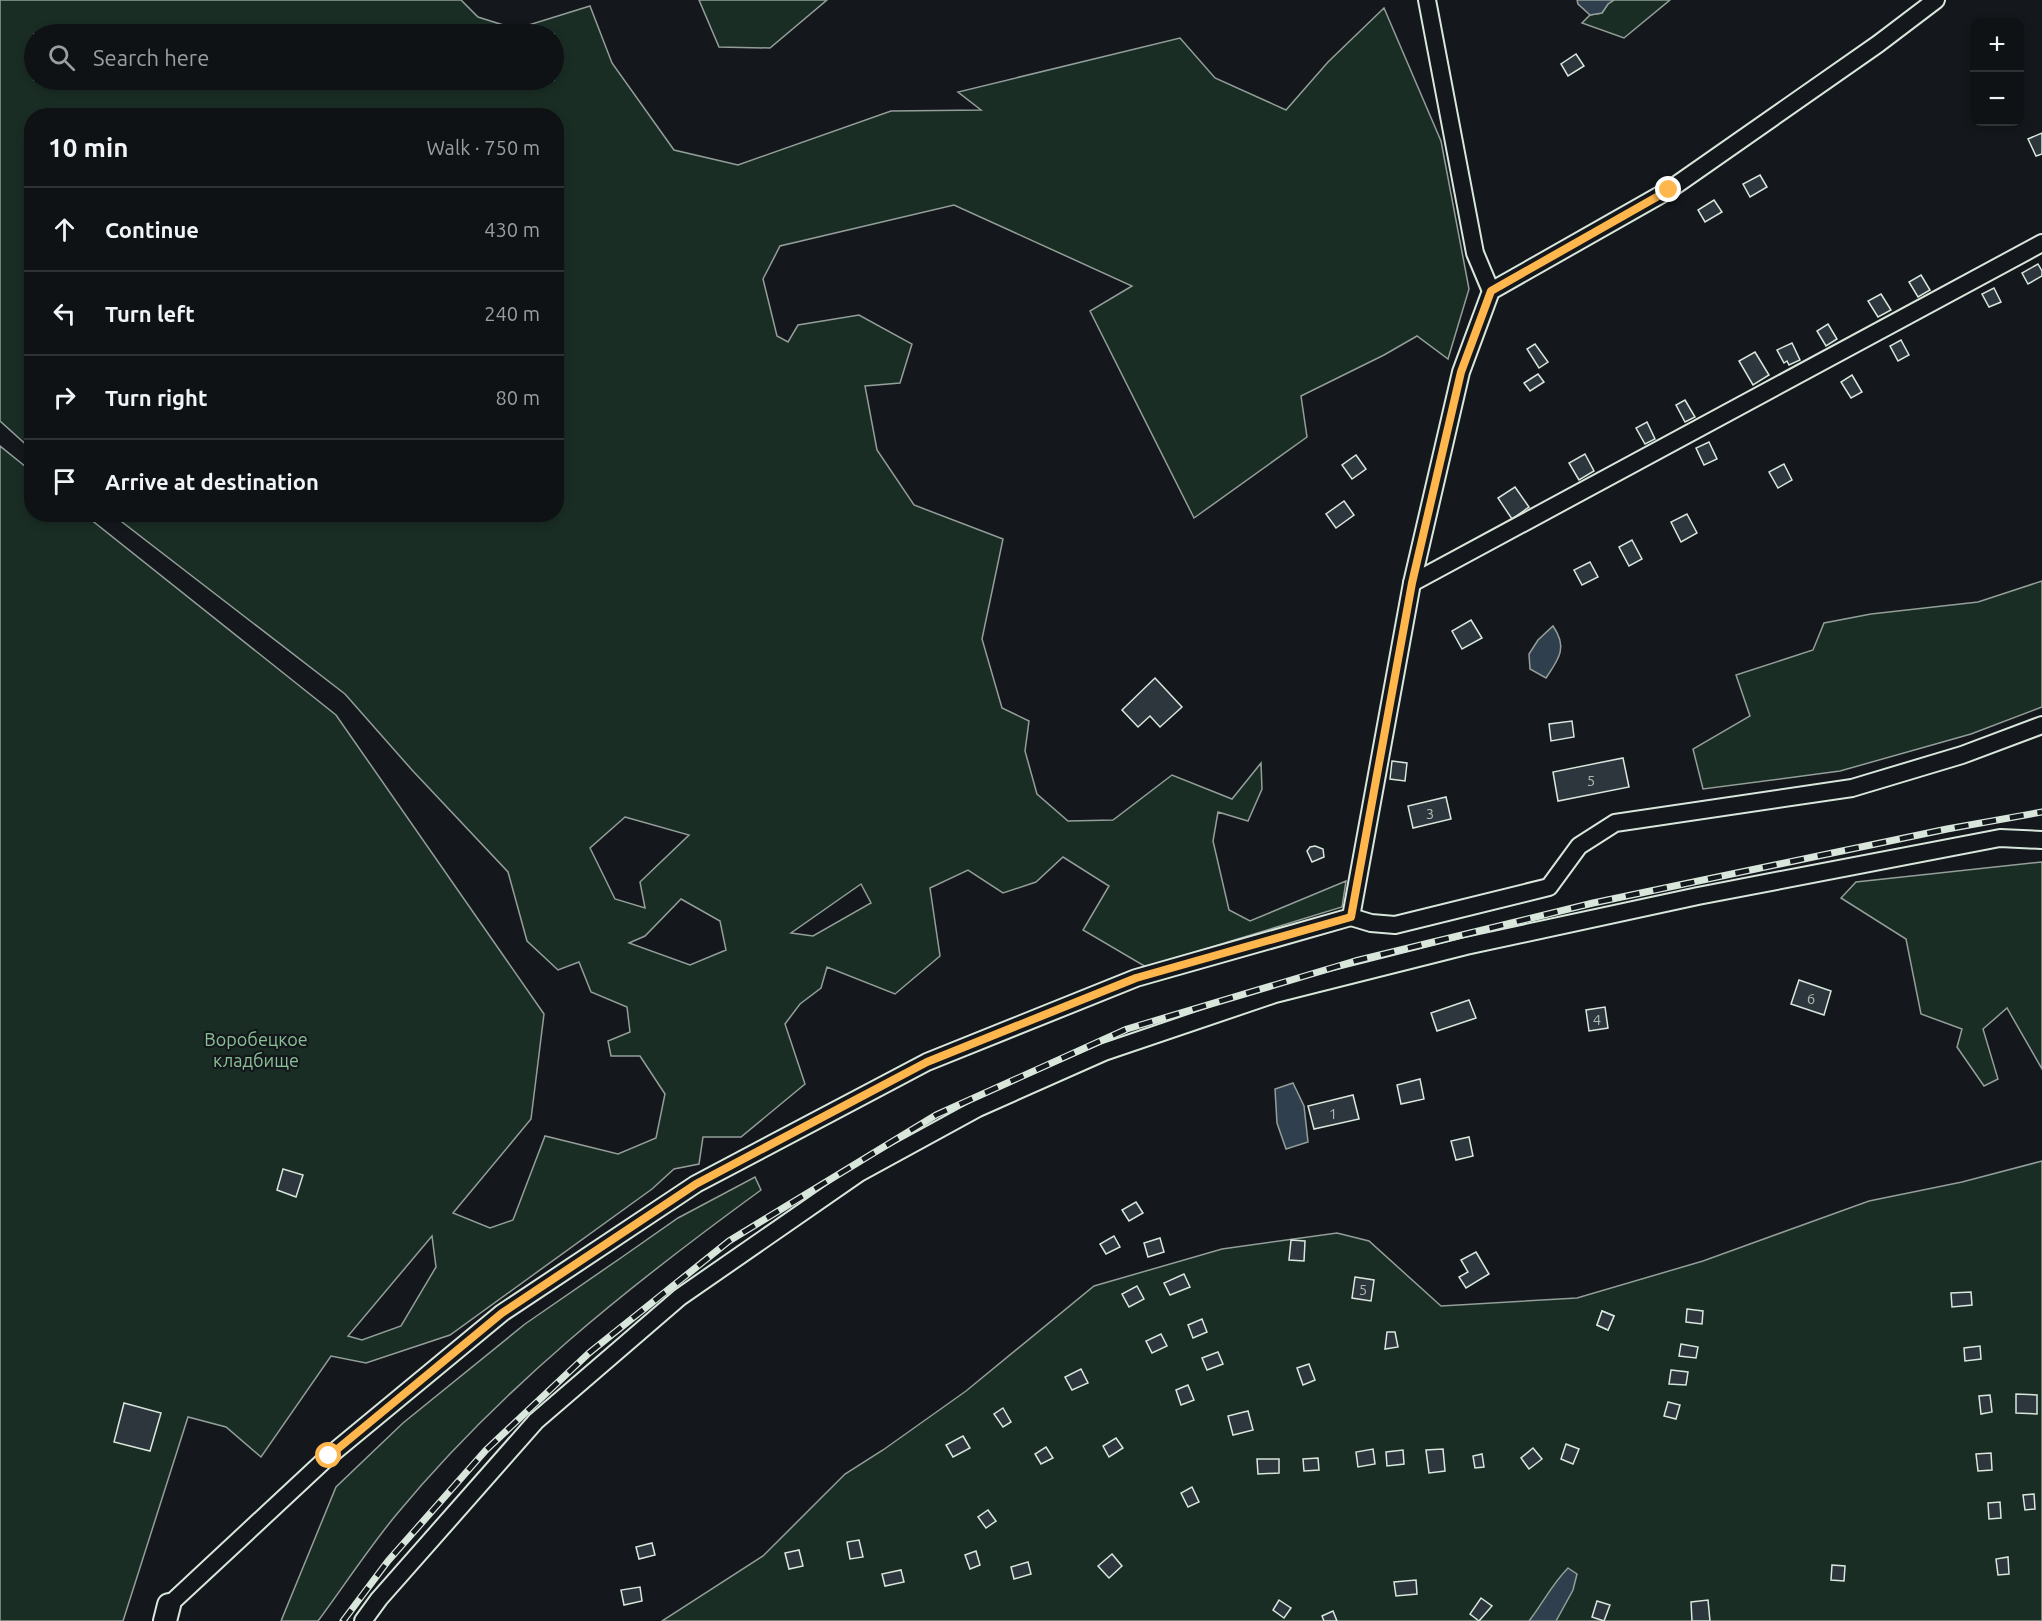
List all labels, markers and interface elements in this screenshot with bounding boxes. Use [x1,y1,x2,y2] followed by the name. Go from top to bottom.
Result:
[1970,18,2024,126] map controls
[1970,18,2024,72] button: +
[24,24,564,90] search box
[45,41,78,74] icon: search
[93,45,209,70] text: Search here
[1970,72,2024,126] button: −
[48,133,128,162] text: 10 min
[427,136,540,159] text: Walk · 750 m
[1655,176,1681,202] route end
[48,213,81,246] icon: ahead
[105,217,199,242] text: Continue
[484,218,540,241] text: 430 m
[48,297,81,330] icon: left
[105,301,195,326] text: Turn left
[484,302,540,325] text: 240 m
[48,381,81,414] icon: right
[105,385,207,410] text: Turn right
[496,386,540,409] text: 80 m
[48,465,81,498] icon: arrive
[105,469,319,494] text: Arrive at destination
[1587,772,1595,789] house number: 5
[1426,805,1434,822] house number: 3
[1807,990,1815,1007] house number: 6
[1593,1011,1601,1028] house number: 4
[204,1029,308,1070] park label: Воробецкое кладбище
[1329,1105,1337,1122] house number: 1
[1359,1281,1367,1298] house number: 5
[315,1442,341,1468] route start

